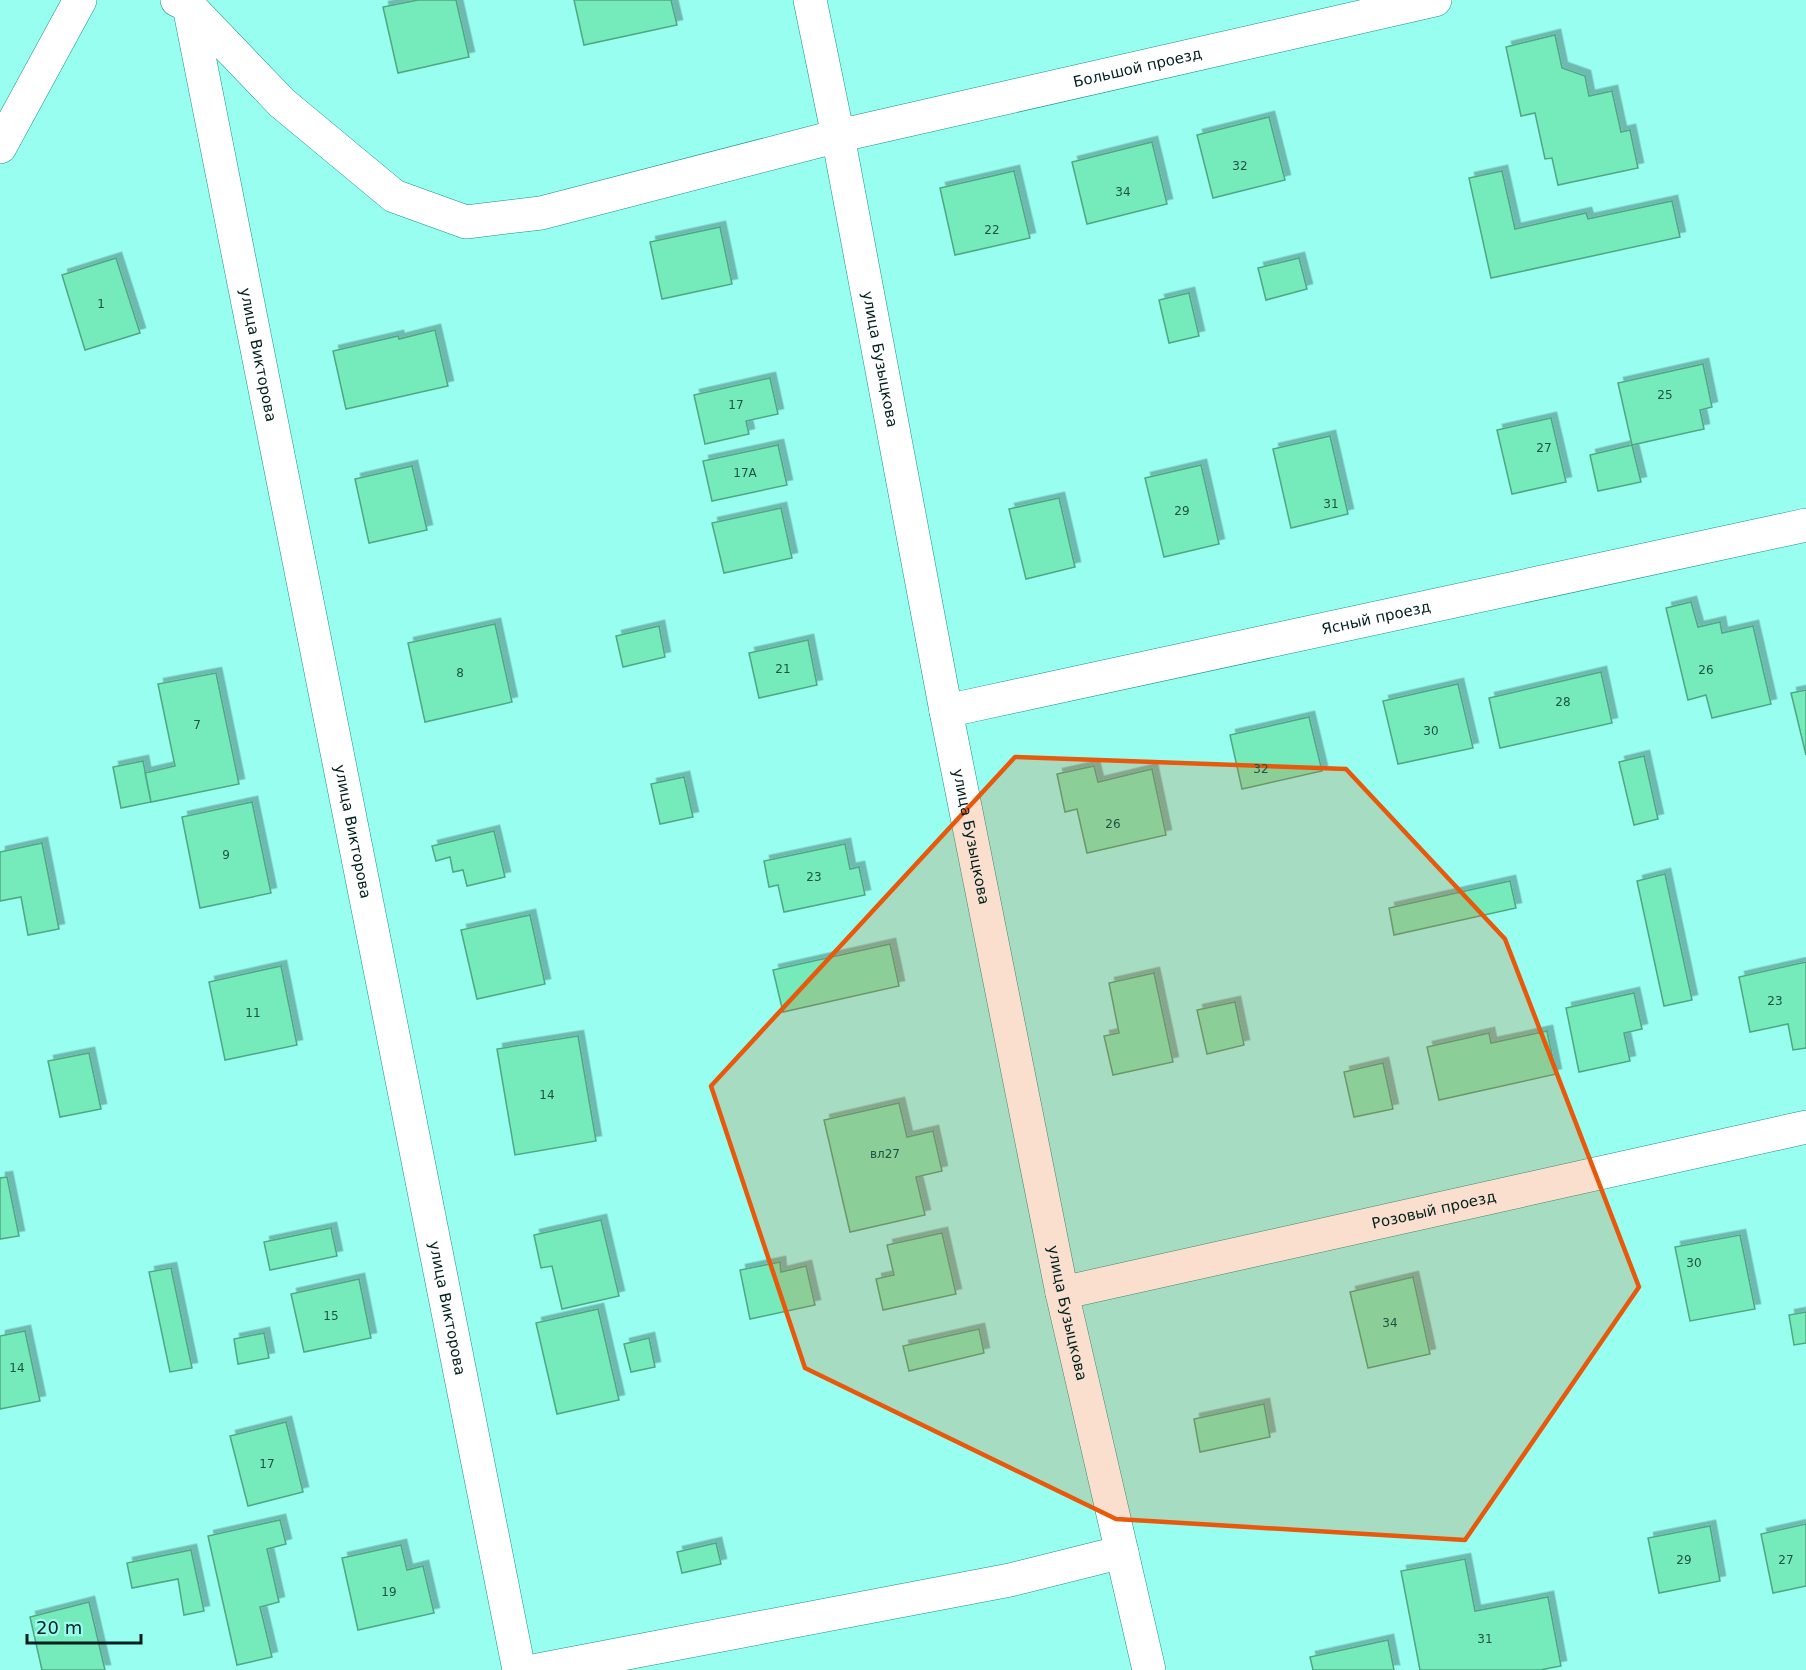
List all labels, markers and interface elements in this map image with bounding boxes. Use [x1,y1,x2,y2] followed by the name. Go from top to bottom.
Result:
[1071,44,1204,91] street label: Большой проезд
[1232,159,1248,173] house number: 32
[1115,185,1131,199] house number: 34
[984,223,1000,237] house number: 22
[236,286,280,423] street label: улица Викторова
[858,290,902,429] street label: улица Бузыцкова
[97,297,105,311] house number: 1
[1657,388,1673,402] house number: 25
[728,398,744,412] house number: 17
[1536,441,1552,455] house number: 27
[733,466,758,480] house number: 17А
[1323,497,1339,511] house number: 31
[1174,504,1190,518] house number: 29
[1320,597,1432,639] street label: Ясный проезд
[775,662,791,676] house number: 21
[1698,663,1714,677] house number: 26
[456,666,464,680] house number: 8
[1555,695,1571,709] house number: 28
[193,718,201,732] house number: 7
[1423,724,1439,738] house number: 30
[1253,762,1269,776] house number: 32
[331,763,375,900] street label: улица Викторова
[949,767,993,906] street label: улица Бузыцкова
[1105,817,1121,831] house number: 26
[222,848,230,862] house number: 9
[806,870,822,884] house number: 23
[1767,994,1783,1008] house number: 23
[245,1006,261,1020] house number: 11
[539,1088,555,1102] house number: 14
[870,1147,900,1161] house number: вл27
[1370,1187,1498,1233] street label: Розовый проезд
[425,1240,469,1377] street label: улица Викторова
[1044,1244,1091,1382] street label: улица Бузыцкова
[1686,1256,1702,1270] house number: 30
[323,1309,339,1323] house number: 15
[1382,1316,1398,1330] house number: 34
[9,1361,25,1375] house number: 14
[259,1457,275,1471] house number: 17
[1676,1553,1692,1567] house number: 29
[1778,1553,1794,1567] house number: 27
[381,1585,397,1599] house number: 19
[27,1607,141,1645] scale bar
[36,1617,82,1638] text: 20 m
[1477,1632,1493,1646] house number: 31

